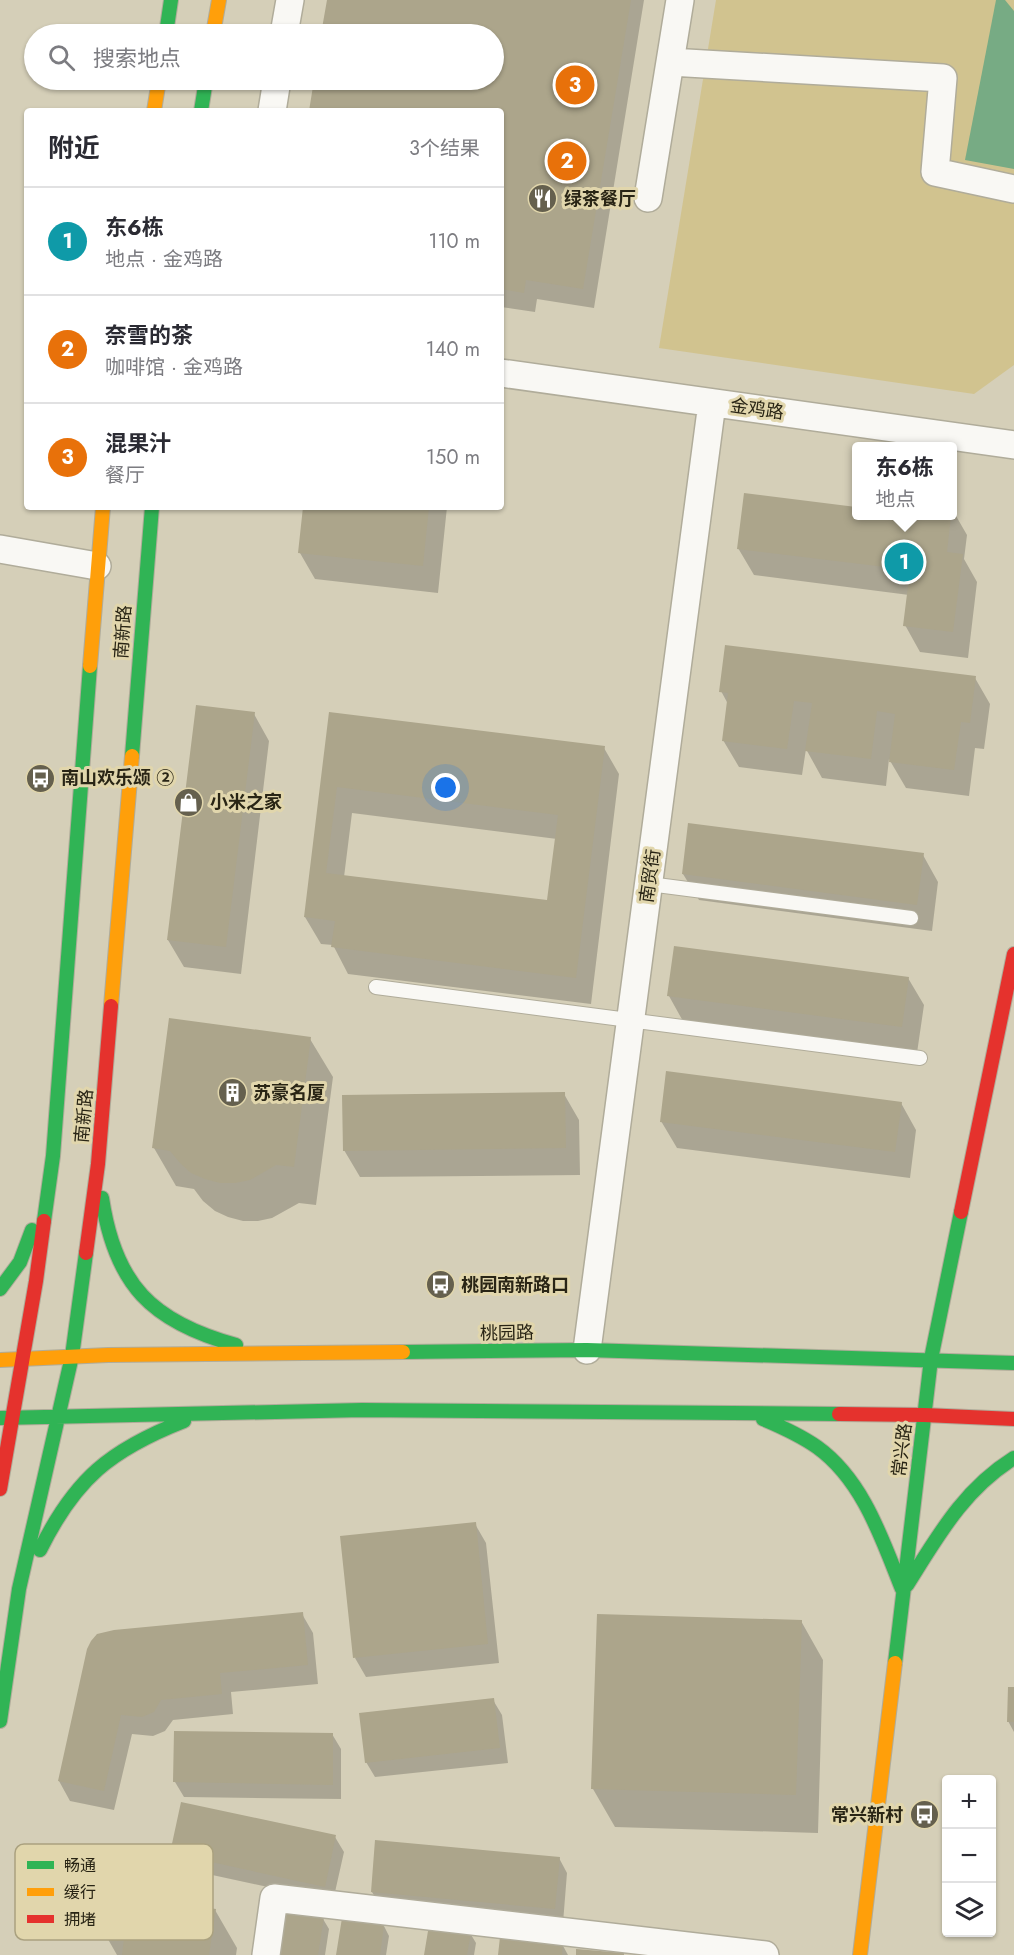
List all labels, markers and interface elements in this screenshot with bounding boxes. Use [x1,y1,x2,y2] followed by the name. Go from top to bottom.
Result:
[24,24,504,90] search box
[45,41,78,74] icon: search
[93,42,181,74] text: 搜索地点
[556,62,594,107] pin: 3
[48,129,100,167] text: 附近
[409,134,480,163] text: 3个结果
[548,138,586,184] pin: 2
[527,183,559,215] restaurant icon: 绿茶餐厅
[564,186,636,212] place label: 绿茶餐厅
[105,211,164,243] text: 东6栋
[62,227,73,256] text: 1
[428,227,480,256] text: 110 m
[105,245,223,274] text: 地点 · 金鸡路
[105,319,193,351] text: 奈雪的茶
[61,335,74,364] text: 2
[426,335,480,364] text: 140 m
[105,353,243,382] text: 咖啡馆 · 金鸡路
[728,392,786,426] street label: 金鸡路
[105,427,171,459] text: 混果汁
[852,442,957,520] popup
[61,443,74,472] text: 3
[426,443,480,472] text: 150 m
[875,451,934,483] text: 东6栋
[105,461,145,490] text: 餐厅
[875,485,915,514] text: 地点
[884,540,924,584] pin: 1
[108,604,138,660] street label: 南新路
[24,762,56,794] bus stop icon: 南山欢乐颂 ②
[61,765,174,791] place label: 南山欢乐颂 ②
[431,773,460,802] your location
[173,786,205,818] shop icon: 小米之家
[210,789,282,815] place label: 小米之家
[633,847,667,905] street label: 南贸街
[216,1077,248,1109] building icon: 苏豪名厦
[253,1080,325,1106] place label: 苏豪名厦
[69,1088,99,1144] street label: 南新路
[424,1269,456,1301] bus stop icon: 桃园南新路口
[461,1272,569,1298] place label: 桃园南新路口
[480,1320,534,1346] street label: 桃园路
[886,1422,918,1478] street label: 常兴路
[942,1775,996,1937] map controls
[942,1775,996,1829] button: +
[908,1799,940,1831] bus stop icon: 常兴新村
[831,1802,903,1828] place label: 常兴新村
[942,1829,996,1883] button: −
[15,1844,213,1940] legend
[64,1854,96,1877] text: 畅通
[64,1881,96,1904] text: 缓行
[942,1883,996,1937] button: layers
[64,1908,96,1931] text: 拥堵

